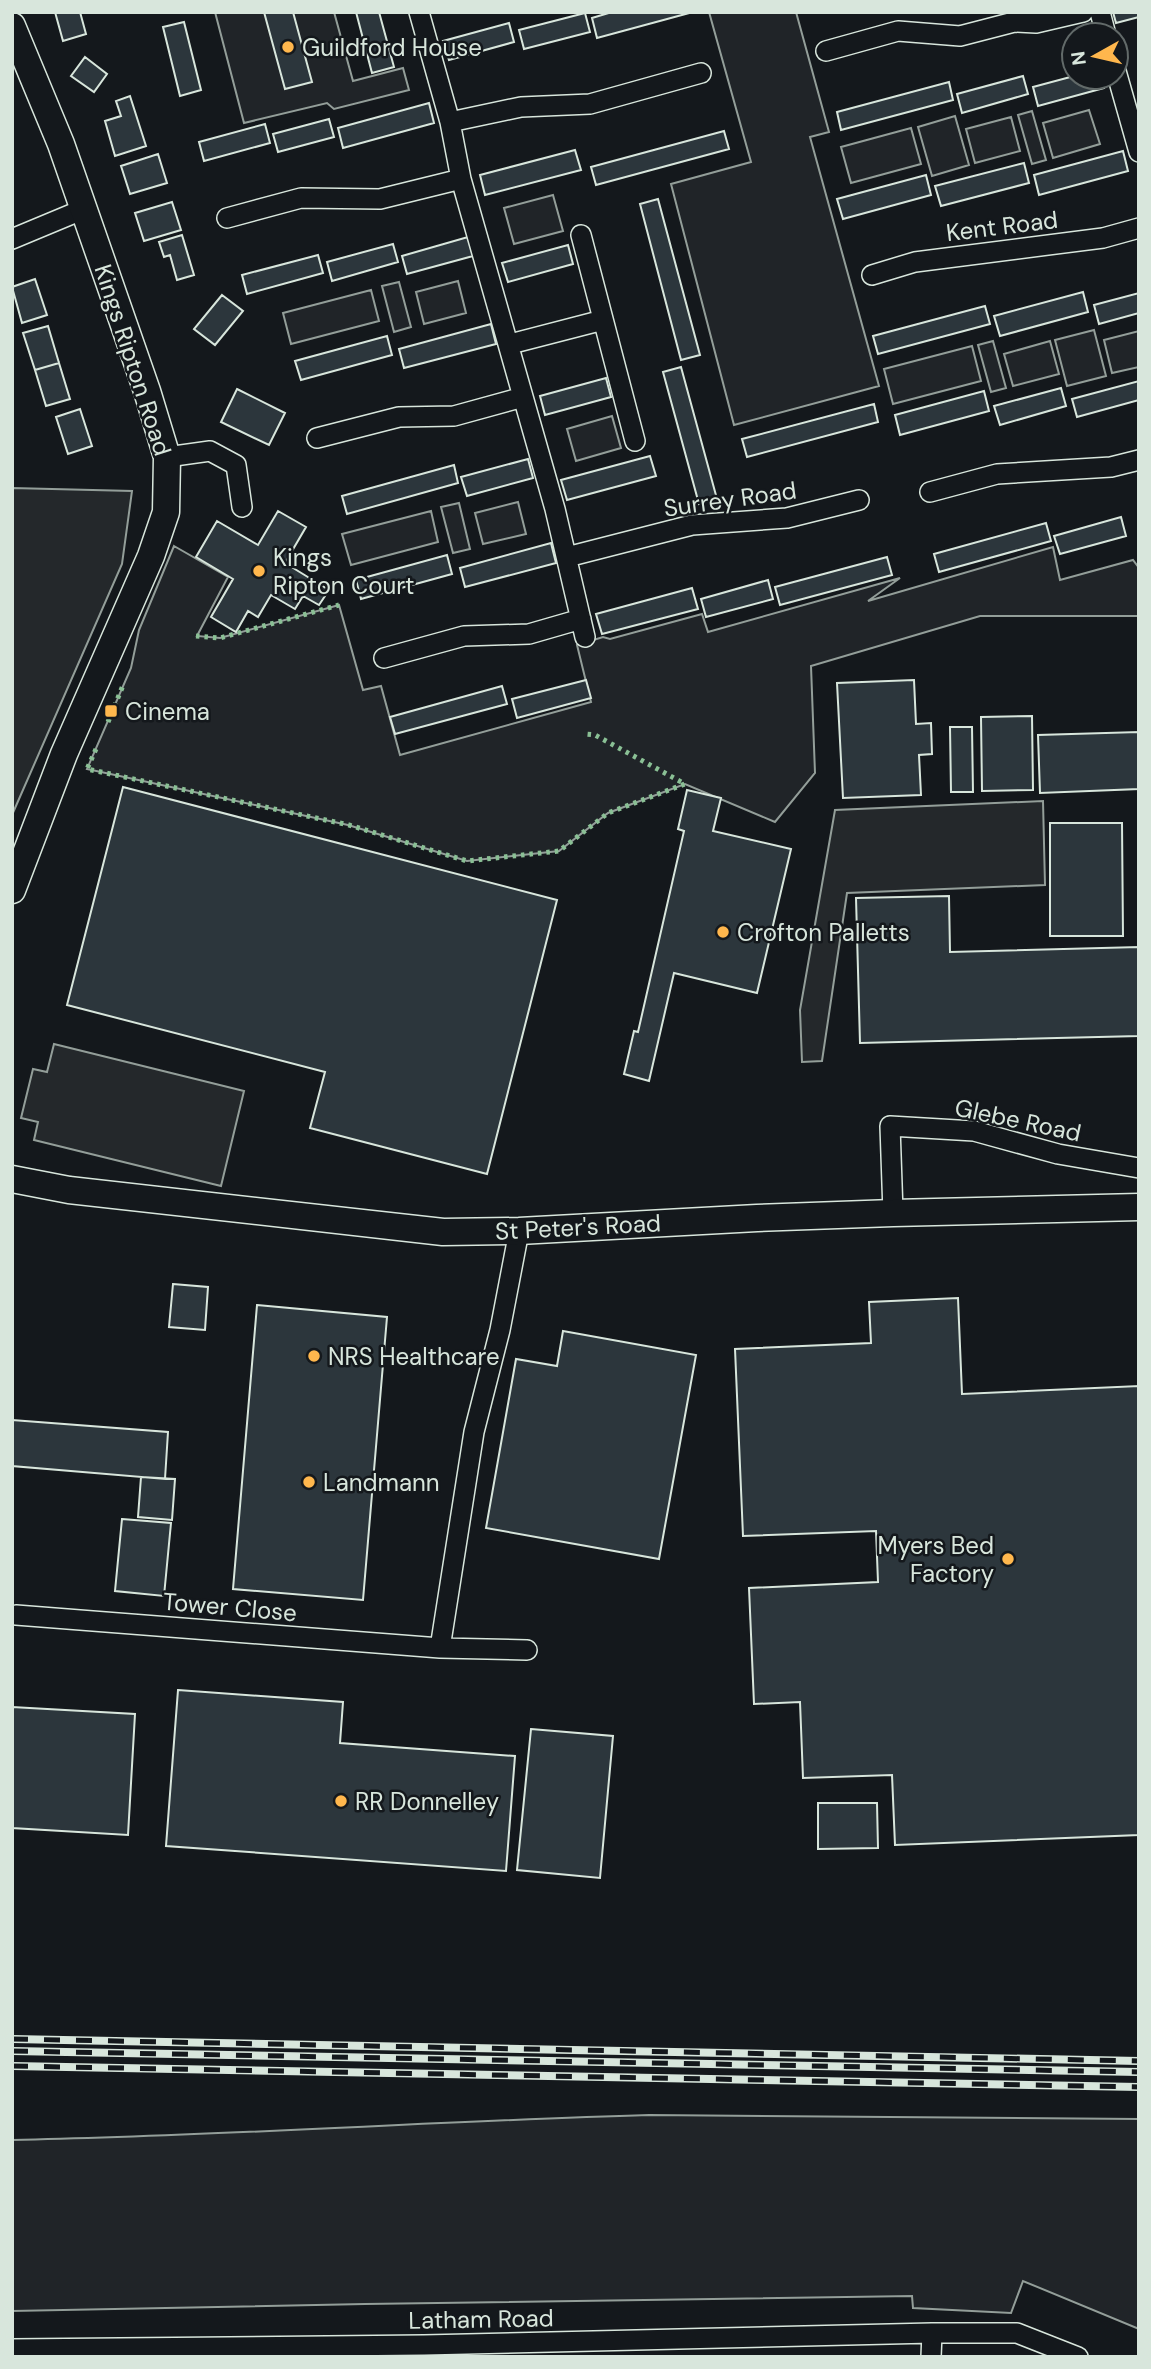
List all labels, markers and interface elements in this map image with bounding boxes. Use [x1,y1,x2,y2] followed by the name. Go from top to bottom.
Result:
[1060,21,1130,91] north arrow
[302,32,482,63] place label: Guildford House
[280,39,296,55] marker: Guildford House
[1065,50,1092,67] text: N
[944,204,1060,248] street label: Kent Road
[87,260,179,460] street label: Kings Ripton Road
[662,474,798,524] street label: Surrey Road
[273,542,415,601] place label: Kings Ripton Court
[251,563,267,579] marker: Kings Ripton Court
[125,696,210,727] place label: Cinema
[103,703,119,719] marker: Cinema
[737,917,910,948] place label: Crofton Palletts
[715,924,731,940] marker: Crofton Palletts
[952,1092,1084,1148] street label: Glebe Road
[494,1207,662,1247] street label: St Peter's Road
[328,1341,500,1372] place label: NRS Healthcare
[306,1348,322,1364] marker: NRS Healthcare
[323,1467,440,1498] place label: Landmann
[301,1474,317,1490] marker: Landmann
[878,1530,994,1589] place label: Myers Bed Factory
[1000,1551,1016,1567] marker: Myers Bed Factory
[162,1586,298,1628] street label: Tower Close
[355,1786,499,1817] place label: RR Donnelley
[333,1793,349,1809] marker: RR Donnelley
[408,2302,554,2336] street label: Latham Road

